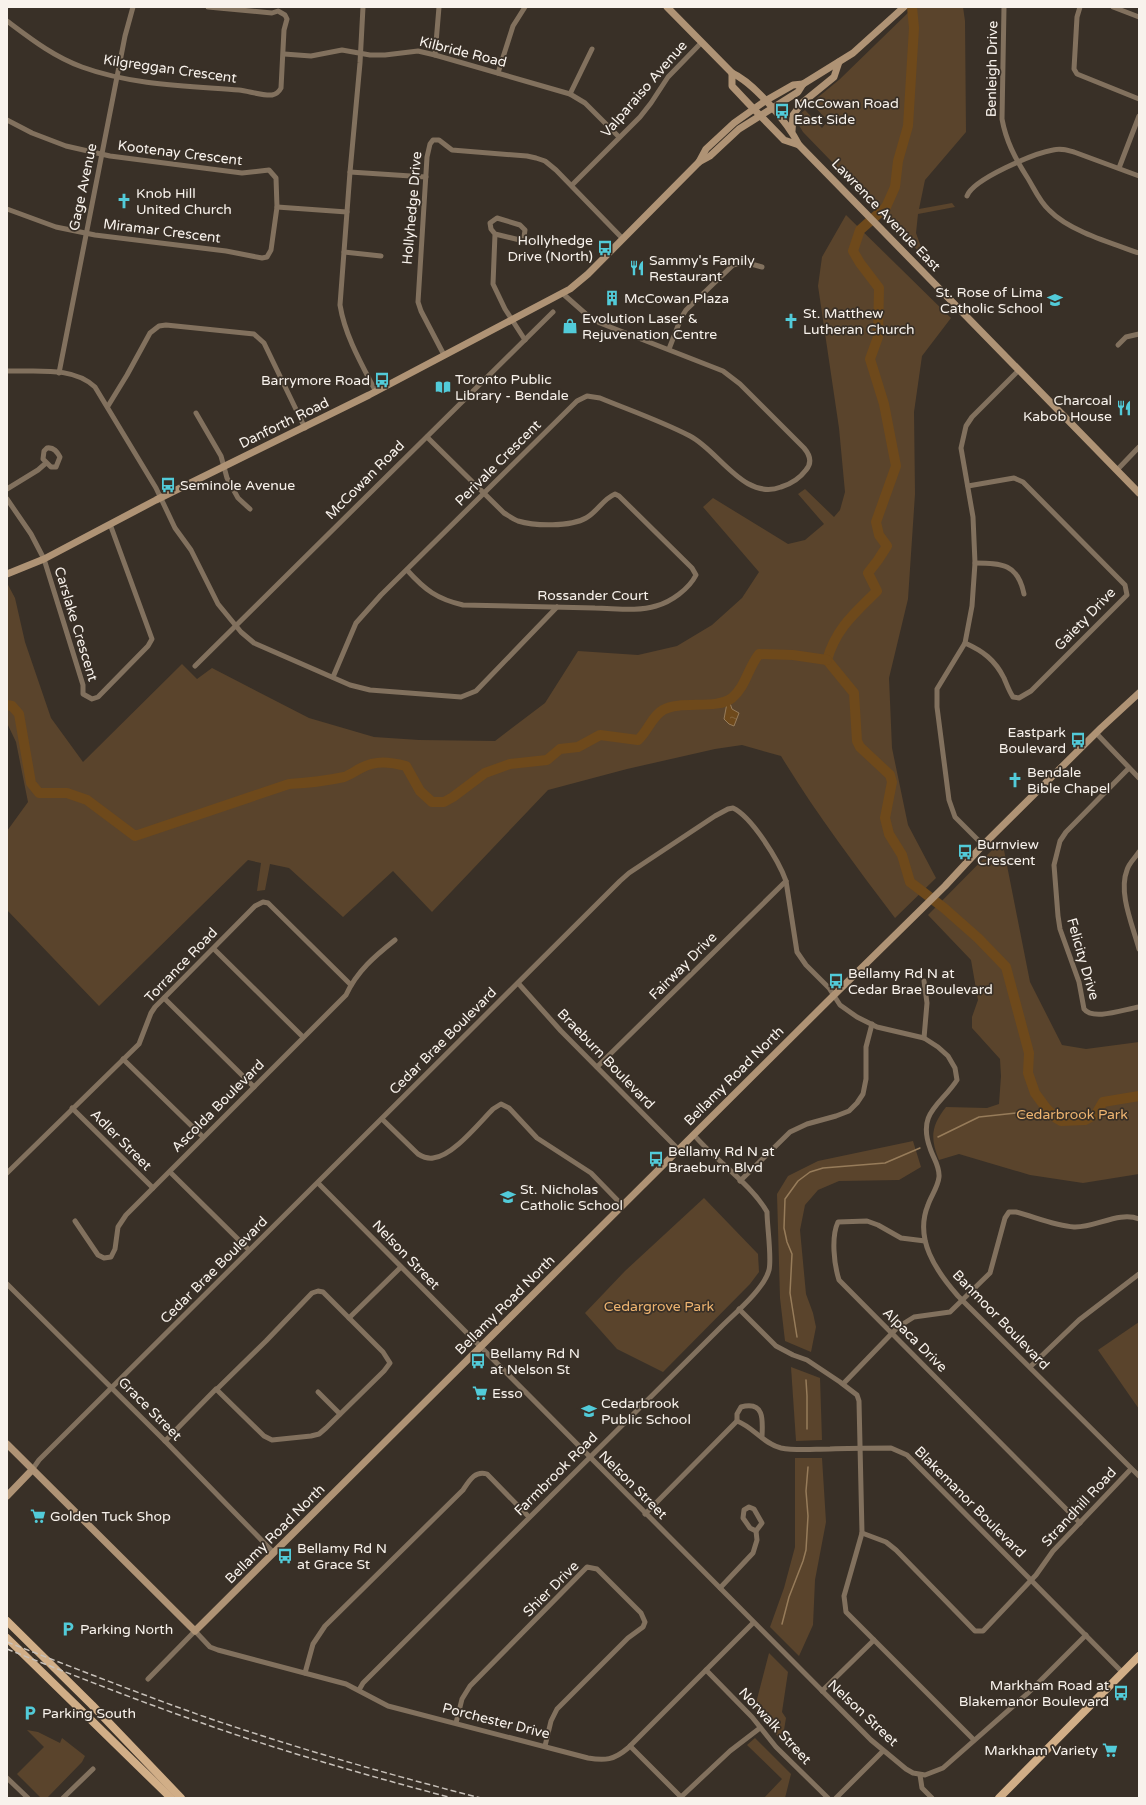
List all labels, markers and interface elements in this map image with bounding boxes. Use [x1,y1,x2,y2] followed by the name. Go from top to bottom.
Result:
[983,21,1001,117] street label: Benleigh Drive
[417,33,509,71] street label: Kilbride Road
[597,37,691,141] street label: Valparaiso Avenue
[102,51,238,87] street label: Kilgreggan Crescent
[794,95,899,128] place label: McCowan Road East Side
[773,102,791,120] bus stop icon: McCowan Road East Side
[117,137,244,169] street label: Kootenay Crescent
[65,142,101,232] street label: Gage Avenue
[399,151,425,265] street label: Hollyhedge Drive
[828,155,945,275] street label: Lawrence Avenue East
[136,185,232,218] place label: Knob Hill United Church
[115,192,133,210] church icon: Knob Hill United Church
[102,215,222,247] street label: Miramar Crescent
[507,232,593,265] place label: Hollyhedge Drive (North)
[596,239,614,257] bus stop icon: Hollyhedge Drive (North)
[649,252,755,285] place label: Sammy's Family Restaurant
[628,259,646,277] restaurant icon: Sammy's Family Restaurant
[936,284,1043,317] place label: St. Rose of Lima Catholic School
[603,289,621,307] building icon: McCowan Plaza
[624,290,729,307] place label: McCowan Plaza
[1046,291,1064,309] school or university icon: St. Rose of Lima Catholic School
[803,305,915,338] place label: St. Matthew Lutheran Church
[582,310,717,343] place label: Evolution Laser & Rejuvenation Centre
[782,312,800,330] church icon: St. Matthew Lutheran Church
[561,317,579,335] shop icon: Evolution Laser & Rejuvenation Centre
[373,371,391,389] bus stop icon: Barrymore Road
[455,371,569,404] place label: Toronto Public Library - Bendale
[261,372,370,389] place label: Barrymore Road
[434,378,452,396] library icon: Toronto Public Library - Bendale
[1023,392,1112,425] place label: Charcoal Kabob House
[236,394,332,452] street label: Danforth Road
[1115,399,1133,417] restaurant icon: Charcoal Kabob House
[451,416,545,510] street label: Perivale Crescent
[322,437,408,523] street label: McCowan Road
[159,476,177,494] bus stop icon: Seminole Avenue
[180,477,295,494] place label: Seminole Avenue
[51,565,102,684] street label: Carslake Crescent
[1051,584,1119,654] street label: Gaiety Drive
[537,587,649,604] street label: Rossander Court
[999,724,1066,757] place label: Eastpark Boulevard
[1069,731,1087,749] bus stop icon: Eastpark Boulevard
[1027,764,1110,797] place label: Bendale Bible Chapel
[1006,771,1024,789] church icon: Bendale Bible Chapel
[977,836,1039,869] place label: Burnview Crescent
[956,843,974,861] bus stop icon: Burnview Crescent
[1063,916,1103,1002] street label: Felicity Drive
[141,924,221,1006] street label: Torrance Road
[646,929,720,1003] street label: Fairway Drive
[848,965,993,998] place label: Bellamy Rd N at Cedar Brae Boulevard
[827,972,845,990] bus stop icon: Bellamy Rd N at Cedar Brae Boulevard
[386,984,500,1098] street label: Cedar Brae Boulevard
[554,1005,658,1113] street label: Braeburn Boulevard
[681,1023,787,1129] street label: Bellamy Road North
[168,1056,268,1156] street label: Ascolda Boulevard
[87,1106,156,1175] street label: Adler Street
[1016,1106,1128,1123] park label: Cedarbrook Park
[668,1143,775,1176] place label: Bellamy Rd N at Braeburn Blvd
[647,1150,665,1168] bus stop icon: Bellamy Rd N at Braeburn Blvd
[520,1181,623,1214] place label: St. Nicholas Catholic School
[499,1188,517,1206] school or university icon: St. Nicholas Catholic School
[157,1213,271,1327] street label: Cedar Brae Boulevard
[369,1217,444,1294] street label: Nelson Street
[452,1252,558,1358] street label: Bellamy Road North
[949,1267,1053,1373] street label: Banmoor Boulevard
[604,1298,715,1315] park label: Cedargrove Park
[879,1304,951,1376] street label: Alpaca Drive
[490,1345,580,1378] place label: Bellamy Rd N at Nelson St
[469,1352,487,1370] bus stop icon: Bellamy Rd N at Nelson St
[115,1374,186,1445] street label: Grace Street
[471,1384,489,1402] supermarket icon: Esso
[492,1385,523,1402] place label: Esso
[601,1395,691,1428] place label: Cedarbrook Public School
[580,1402,598,1420] school or university icon: Cedarbrook Public School
[511,1429,601,1519] street label: Farmbrook Road
[911,1443,1029,1561] street label: Blakemanor Boulevard
[595,1447,671,1523] street label: Nelson Street
[1038,1464,1120,1550] street label: Strandhill Road
[222,1481,328,1587] street label: Bellamy Road North
[29,1507,47,1525] supermarket icon: Golden Tuck Shop
[50,1508,171,1525] place label: Golden Tuck Shop
[297,1540,387,1573] place label: Bellamy Rd N at Grace St
[276,1547,294,1565] bus stop icon: Bellamy Rd N at Grace St
[520,1558,582,1620] street label: Shier Drive
[59,1620,77,1638] parking icon: Parking North
[80,1621,173,1638] place label: Parking North
[824,1676,902,1750] street label: Nelson Street
[959,1677,1110,1710] place label: Markham Road at Blakemanor Boulevard
[735,1684,815,1768] street label: Norwalk Street
[1112,1684,1130,1702] bus stop icon: Markham Road at Blakemanor Boulevard
[441,1699,552,1743] street label: Porchester Drive
[21,1704,39,1722] parking icon: Parking South
[42,1705,136,1722] place label: Parking South
[1101,1741,1119,1759] supermarket icon: Markham Variety
[984,1742,1098,1759] place label: Markham Variety

